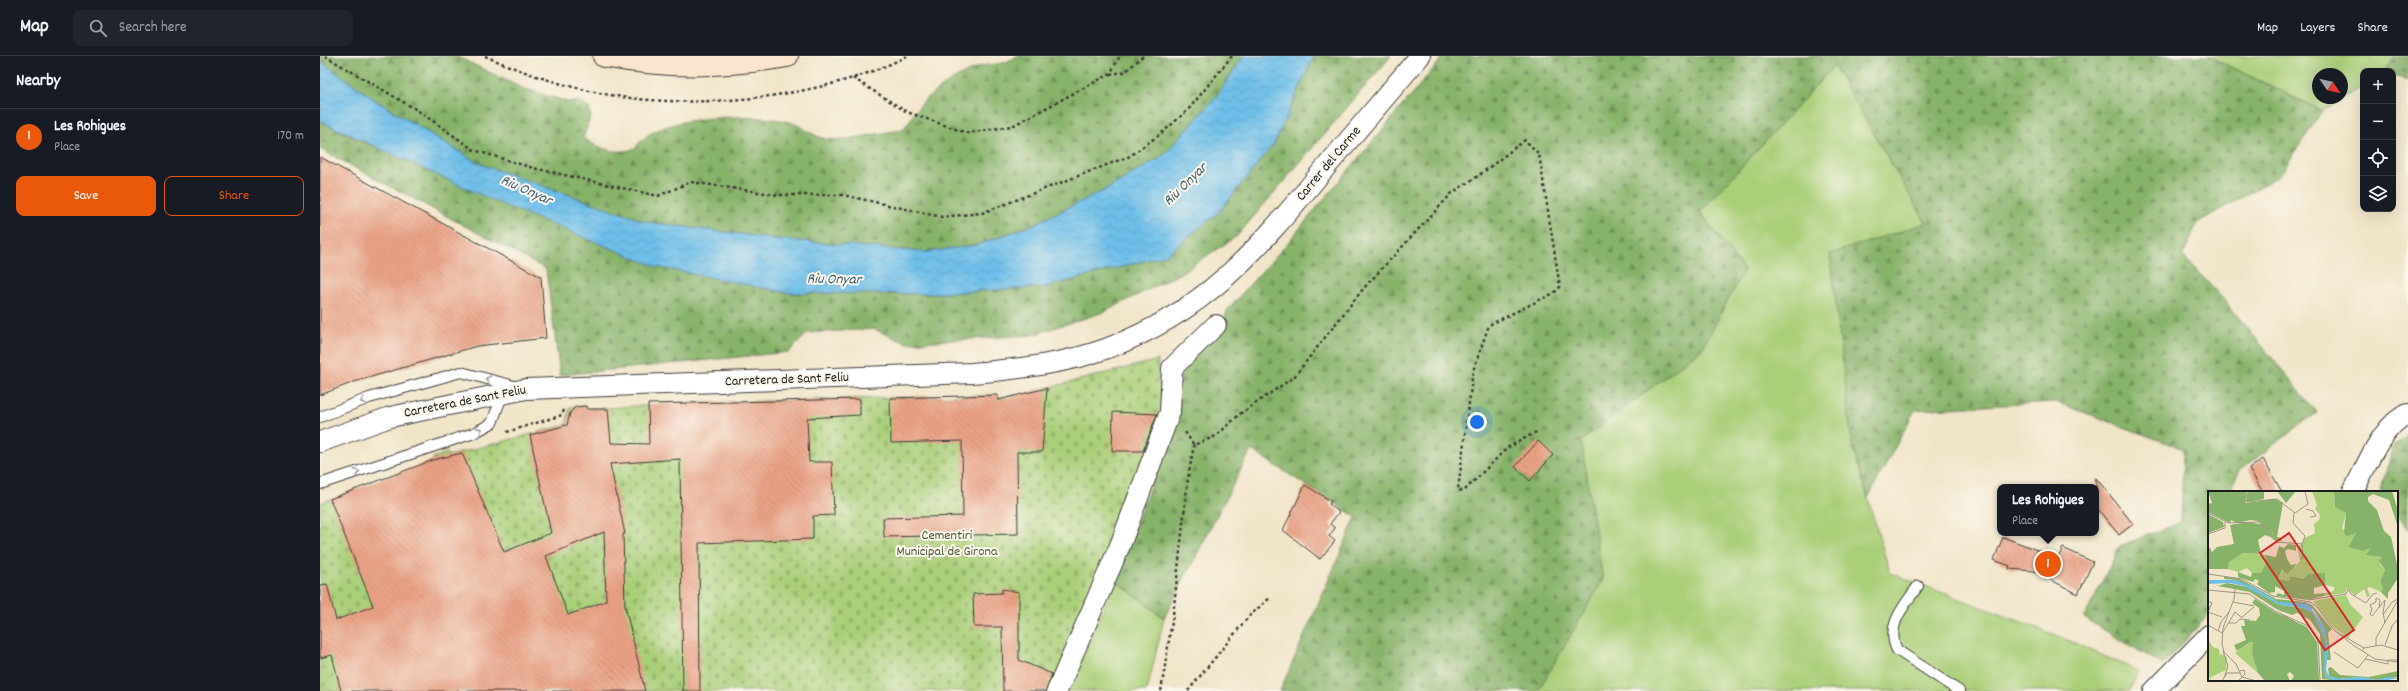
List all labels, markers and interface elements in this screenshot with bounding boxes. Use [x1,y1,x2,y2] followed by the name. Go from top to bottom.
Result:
[73,10,353,46] search box
[20,14,49,41] text: Map
[87,17,109,39] icon: search
[119,17,187,39] text: Search here
[2257,18,2278,38] text: Map
[2300,18,2335,38] text: Layers
[2357,18,2388,38] text: Share
[2312,68,2348,104] north arrow
[2360,68,2396,212] map controls
[2360,68,2396,104] button: +
[16,70,60,94] text: Nearby
[2360,104,2396,140] button: −
[54,116,126,138] text: Les Rohigues
[1292,122,1366,206] street label: Carrer del Carme
[28,127,30,146] text: 1
[277,127,304,146] text: 170 m
[54,138,80,157] text: Place
[2360,140,2396,176] button: locate
[1159,157,1214,212] water label: Riu Onyar
[497,170,557,213] water label: Riu Onyar
[16,176,156,216] button: Save
[164,176,304,216] button: Share
[2360,176,2396,212] button: layers
[807,269,863,291] water label: Riu Onyar
[725,368,849,392] street label: Carretera de Sant Feliu
[485,375,492,384] one-way arrow
[402,380,528,424] street label: Carretera de Sant Feliu
[359,396,366,404] one-way arrow
[1467,412,1487,432] your location
[476,427,483,435] one-way arrow
[353,468,360,476] one-way arrow
[1997,484,2099,536] popup
[2012,490,2084,512] text: Les Rohigues
[2208,491,2398,681] inset map
[2012,512,2038,531] text: Place
[896,526,998,562] park label: Cementiri Municipal de Girona
[2035,549,2061,579] pin: 1

